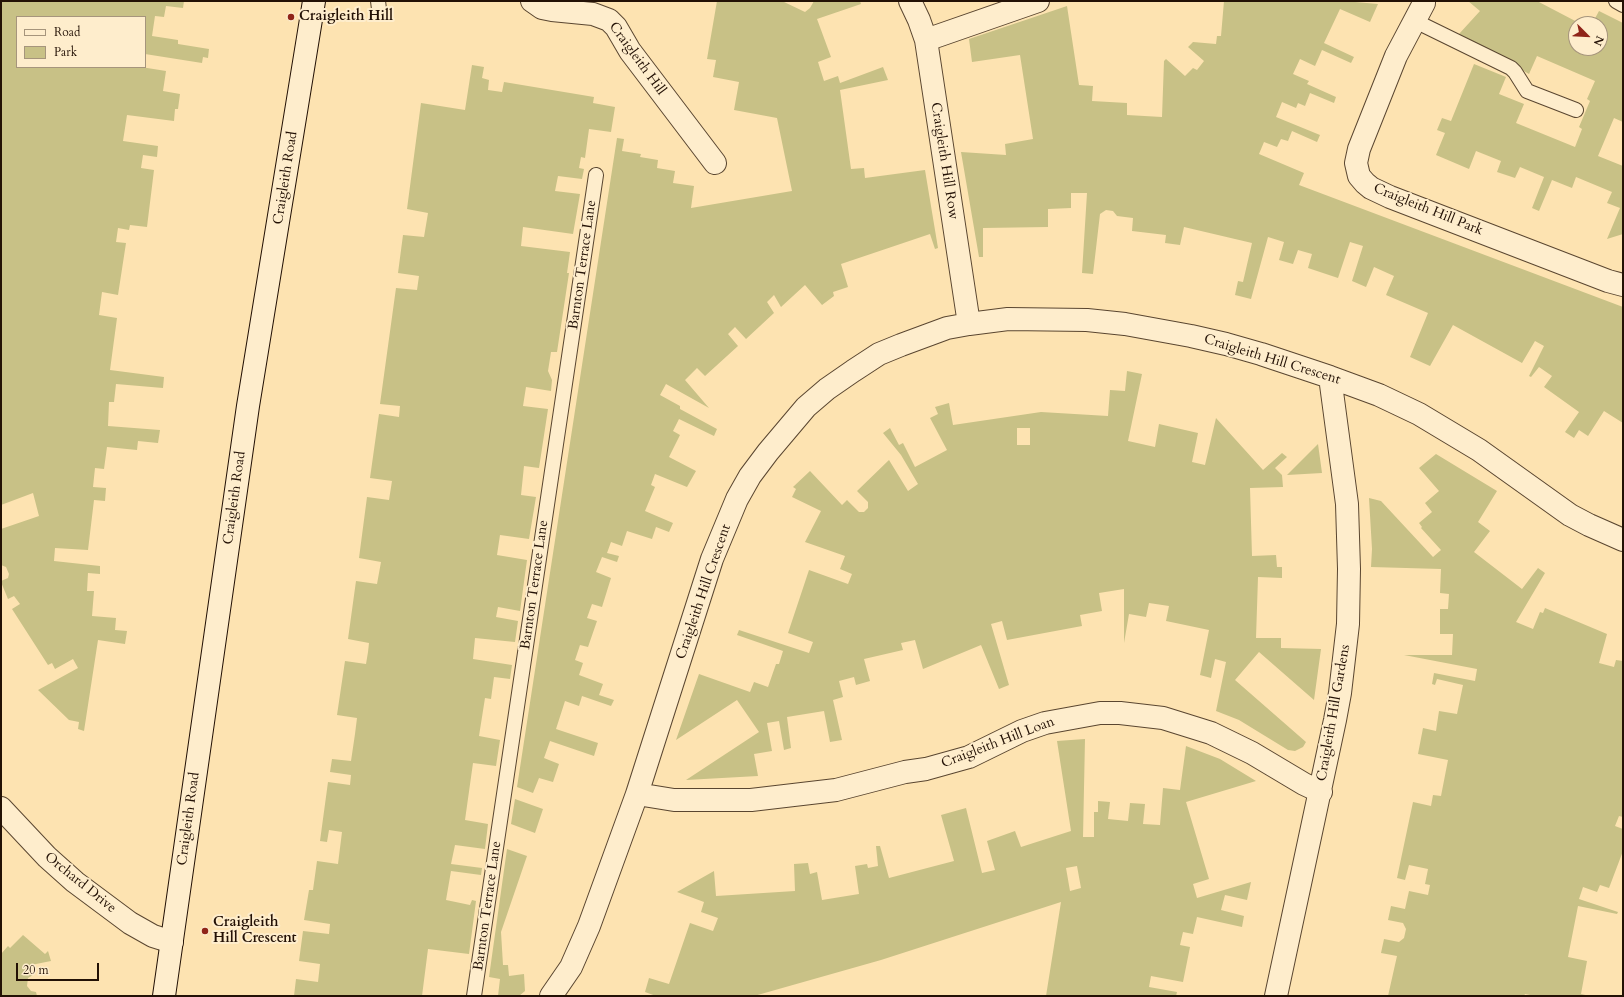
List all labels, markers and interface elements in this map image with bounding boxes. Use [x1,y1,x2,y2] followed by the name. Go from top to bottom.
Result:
[299,9,393,25] place label: Craigleith Hill
[286,12,296,22] marker: Craigleith Hill
[16,16,146,68] legend
[1568,16,1608,56] north arrow
[605,19,669,99] street label: Craigleith Hill
[54,24,80,40] text: Road
[1590,33,1607,48] text: N
[54,44,77,60] text: Park
[926,101,962,221] street label: Craigleith Hill Row
[270,130,302,226] street label: Craigleith Road
[1371,180,1485,240] street label: Craigleith Hill Park
[566,199,600,331] street label: Barnton Terrace Lane
[1202,331,1342,389] street label: Craigleith Hill Crescent
[220,450,250,546] street label: Craigleith Road
[518,519,552,651] street label: Barnton Terrace Lane
[673,522,735,662] street label: Craigleith Hill Crescent
[1314,643,1354,783] street label: Craigleith Hill Gardens
[939,714,1057,772] street label: Craigleith Hill Loan
[174,771,204,867] street label: Craigleith Road
[471,840,505,972] street label: Barnton Terrace Lane
[41,849,119,917] street label: Orchard Drive
[213,915,296,948] place label: Craigleith Hill Crescent
[200,926,210,936] marker: Craigleith Hill Crescent
[18,955,101,981] scale bar
[23,962,49,978] text: 20 m

